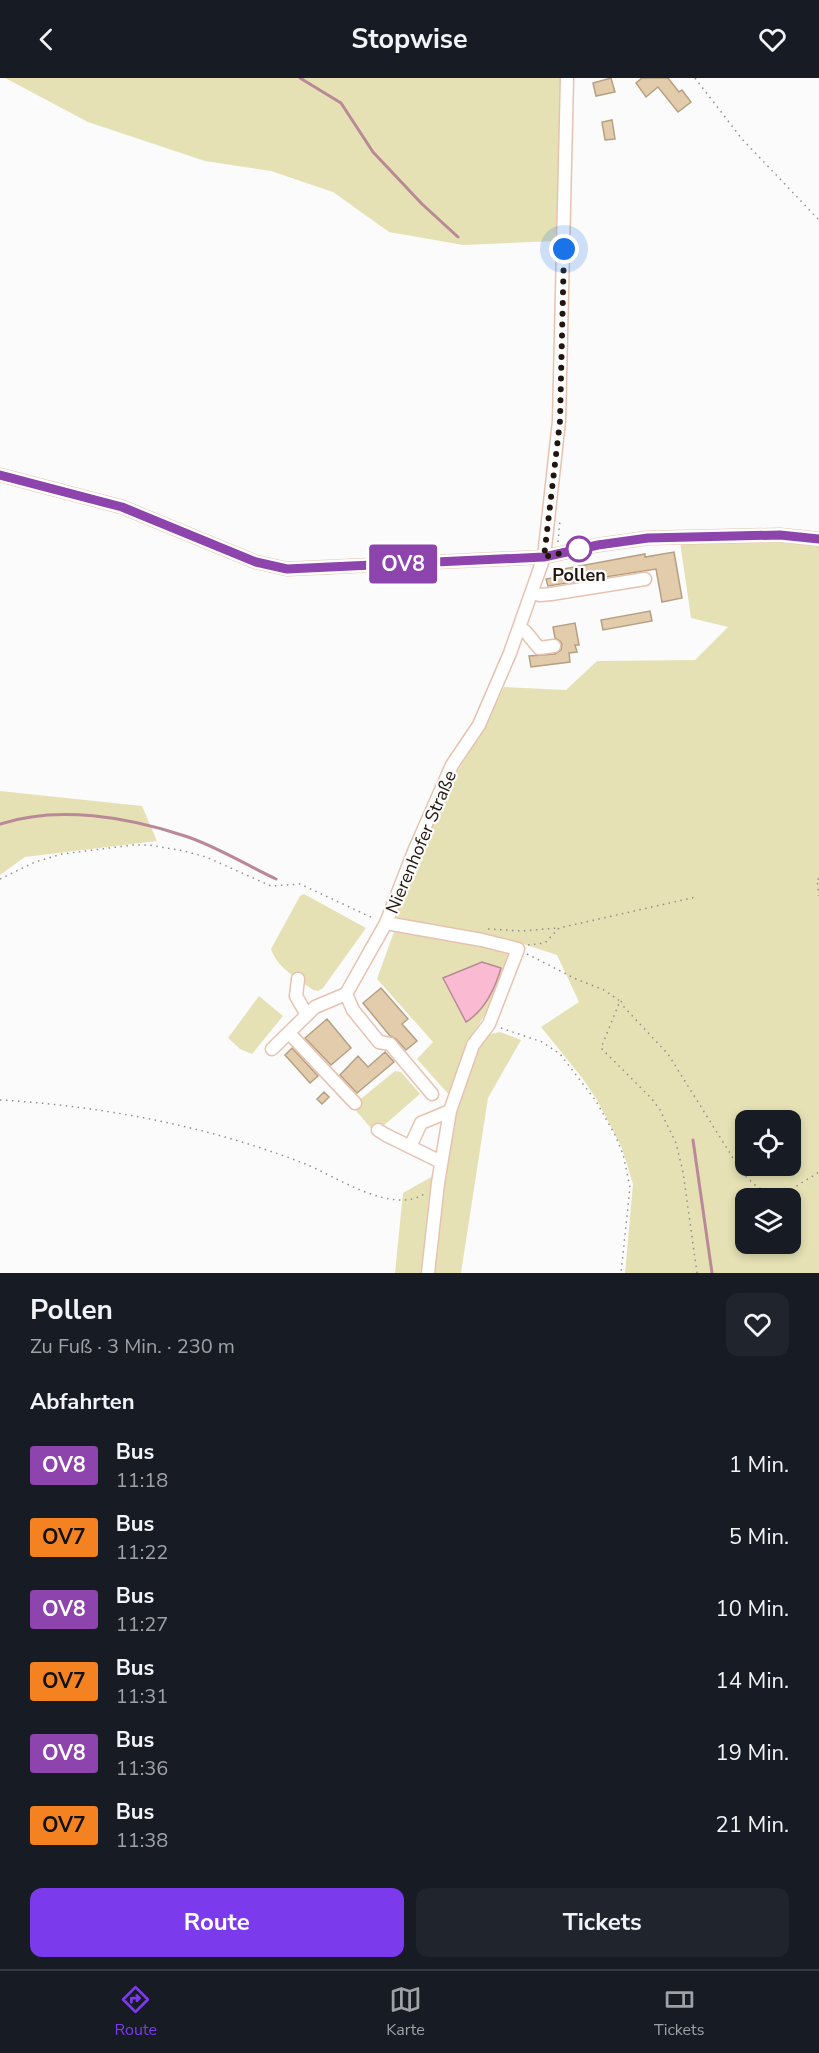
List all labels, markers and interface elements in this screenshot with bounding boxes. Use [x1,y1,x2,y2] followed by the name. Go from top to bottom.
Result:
[351,21,468,58] text: Stopwise
[30,23,63,56] icon: back
[756,23,789,56] icon: heart
[549,234,579,264] your location
[566,536,592,562] marker: Pollen
[368,544,438,584] line badge: OV8
[381,550,425,578] text: OV8
[552,563,606,587] place label: Pollen
[380,767,462,917] street label: Nierenhofer Straße
[735,1110,801,1254] map controls
[735,1110,801,1176] button: locate
[735,1188,801,1254] button: layers
[30,1291,113,1329] text: Pollen
[726,1293,789,1356] button: heart
[30,1333,235,1360] text: Zu Fuß · 3 Min. · 230 m
[30,1387,135,1417] text: Abfahrten
[116,1437,154,1467] text: Bus
[729,1450,789,1480] text: 1 Min.
[42,1451,86,1479] text: OV8
[116,1467,168,1494] text: 11:18
[116,1509,154,1539] text: Bus
[729,1522,789,1552] text: 5 Min.
[42,1523,86,1551] text: OV7
[116,1539,168,1566] text: 11:22
[116,1581,154,1611] text: Bus
[716,1594,789,1624] text: 10 Min.
[42,1595,86,1623] text: OV8
[116,1611,168,1638] text: 11:27
[116,1653,154,1683] text: Bus
[716,1666,789,1696] text: 14 Min.
[42,1667,86,1695] text: OV7
[116,1683,168,1710] text: 11:31
[116,1725,154,1755] text: Bus
[716,1738,789,1768] text: 19 Min.
[42,1739,86,1767] text: OV8
[116,1755,168,1782] text: 11:36
[116,1797,154,1827] text: Bus
[716,1810,789,1840] text: 21 Min.
[42,1811,86,1839] text: OV7
[116,1827,168,1854] text: 11:38
[30,1888,404,1957] button: Route
[416,1888,789,1957] button: Tickets
[115,1983,157,2041] tab: Route
[386,1983,425,2041] tab: Karte
[654,1983,704,2041] tab: Tickets

